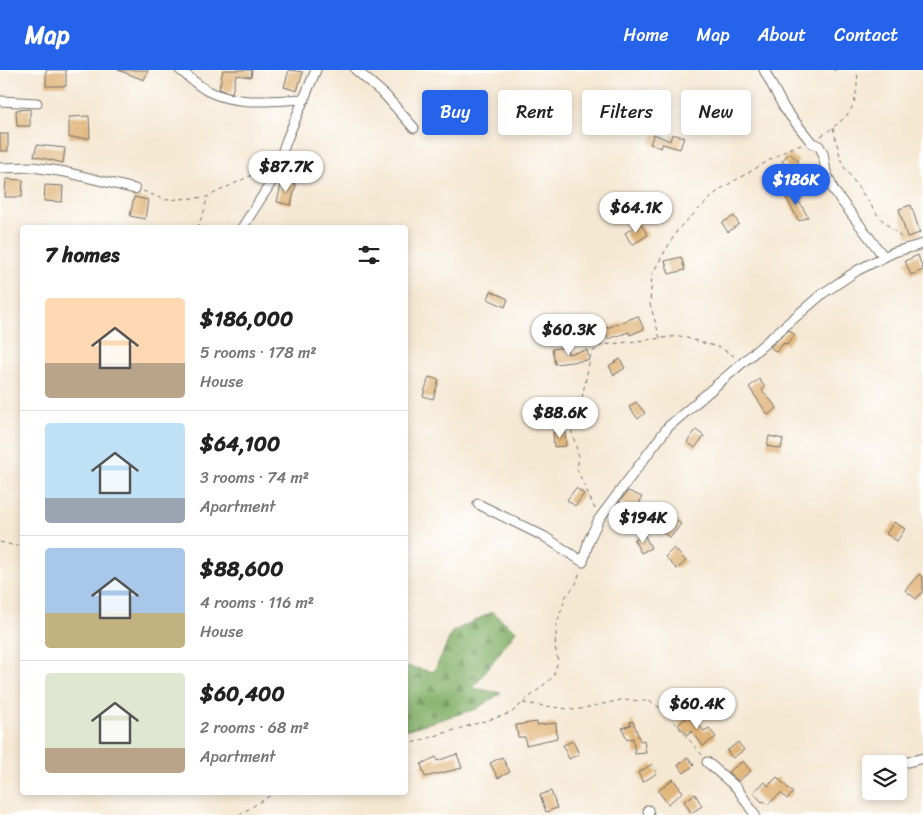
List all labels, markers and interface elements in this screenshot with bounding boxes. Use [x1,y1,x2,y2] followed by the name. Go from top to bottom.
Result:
[25,14,69,56] text: Map
[624,19,669,51] text: Home
[697,19,730,51] text: Map
[758,19,806,51] text: About
[834,19,898,51] text: Contact
[422,90,488,135] chip: Buy
[498,90,572,135] chip: Rent
[582,90,671,135] chip: Filters
[681,90,751,135] chip: New
[245,150,327,193] pin: $87.7K
[259,152,313,181] text: $87.7K
[761,164,831,206] pin: $186K
[773,165,819,194] text: $186K
[595,191,677,234] pin: $64.1K
[610,193,662,222] text: $64.1K
[45,236,120,274] text: 7 homes
[355,241,383,269] icon: filters
[200,300,293,338] text: $186,000
[528,314,610,356] pin: $60.3K
[542,315,596,344] text: $60.3K
[85,318,145,378] icon: home
[200,338,317,367] text: 5 rooms · 178 m²
[200,367,243,396] text: House
[519,396,601,439] pin: $88.6K
[533,398,587,427] text: $88.6K
[200,425,280,463] text: $64,100
[85,443,145,503] icon: home
[200,463,309,492] text: 3 rooms · 74 m²
[200,492,276,521] text: Apartment
[608,502,678,544] pin: $194K
[619,503,667,532] text: $194K
[200,550,284,588] text: $88,600
[85,568,145,628] icon: home
[200,588,314,617] text: 4 rooms · 116 m²
[200,617,243,646] text: House
[200,675,285,713] text: $60,400
[656,688,738,730] pin: $60.4K
[670,689,724,718] text: $60.4K
[85,693,145,753] icon: home
[200,713,309,742] text: 2 rooms · 68 m²
[200,742,276,771] text: Apartment
[862,755,907,800] map controls
[862,755,907,800] button: layers

